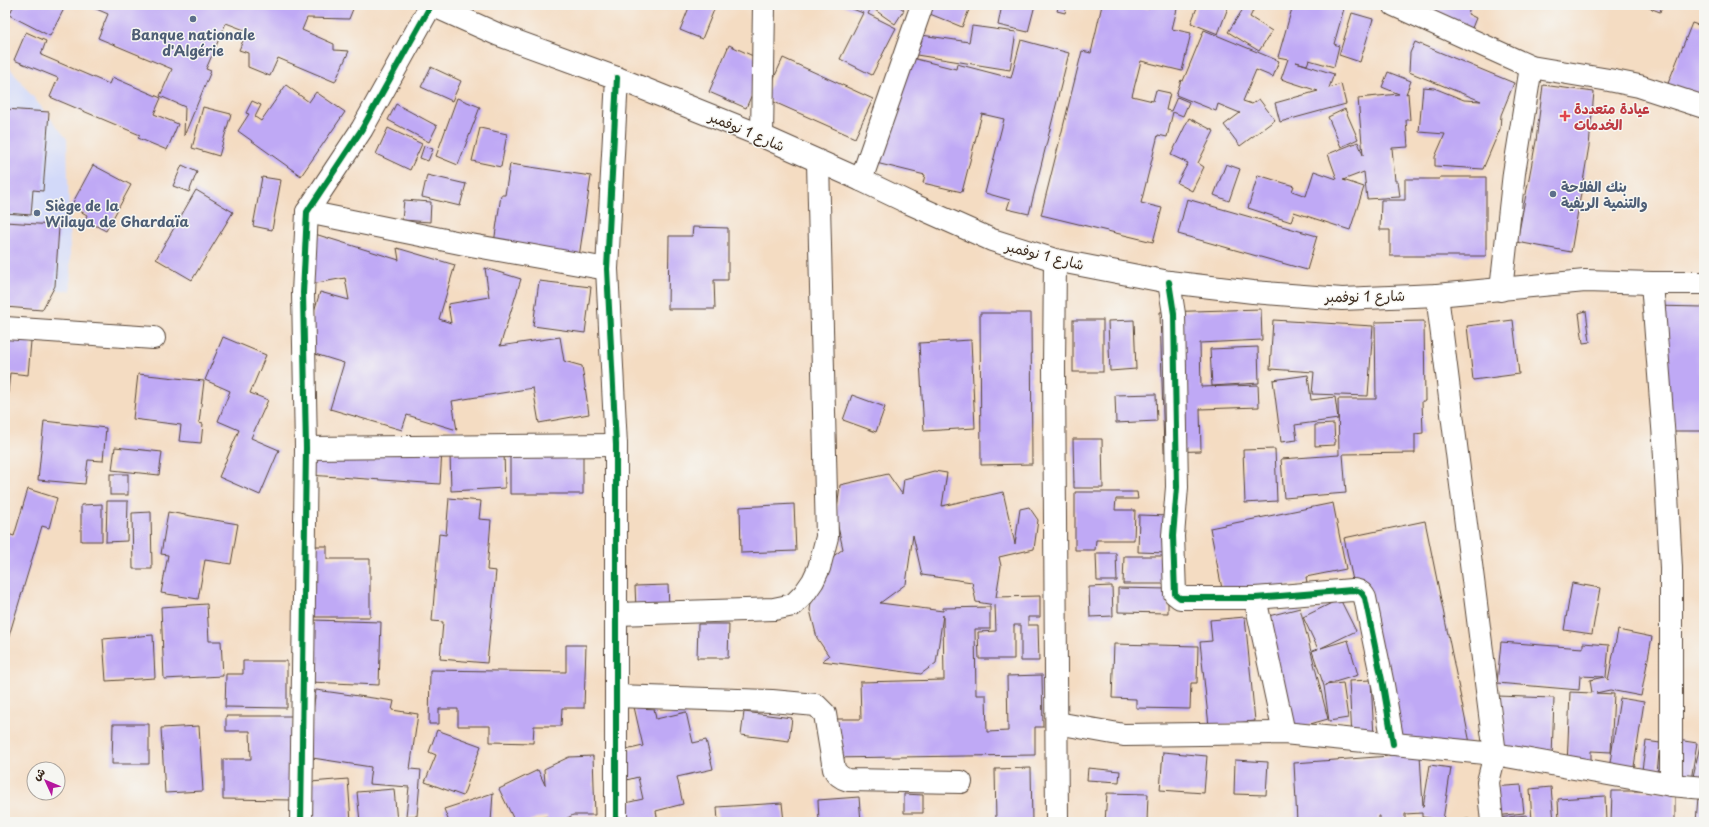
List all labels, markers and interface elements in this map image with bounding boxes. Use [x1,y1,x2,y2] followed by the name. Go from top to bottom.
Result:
[188,14,198,24] marker: Banque nationale d'Algérie
[131,24,255,61] place label: Banque nationale d'Algérie
[1574,98,1650,135] place label: عيادة متعددة الخدمات
[705,105,788,156] street label: شارع 1 نوفمبر
[1559,110,1571,122] marker: عيادة متعددة الخدمات
[1561,176,1648,213] place label: بنك الفلاحة والتنمية الريفية
[1548,189,1558,199] marker: بنك الفلاحة والتنمية الريفية
[45,195,189,232] place label: Siège de la Wilaya de Ghardaïa
[32,208,42,218] marker: Siège de la Wilaya de Ghardaïa
[1003,235,1086,275] street label: شارع 1 نوفمبر
[1324,285,1405,307] street label: شارع 1 نوفمبر
[26,761,66,801] north arrow
[28,763,49,784] text: ش

